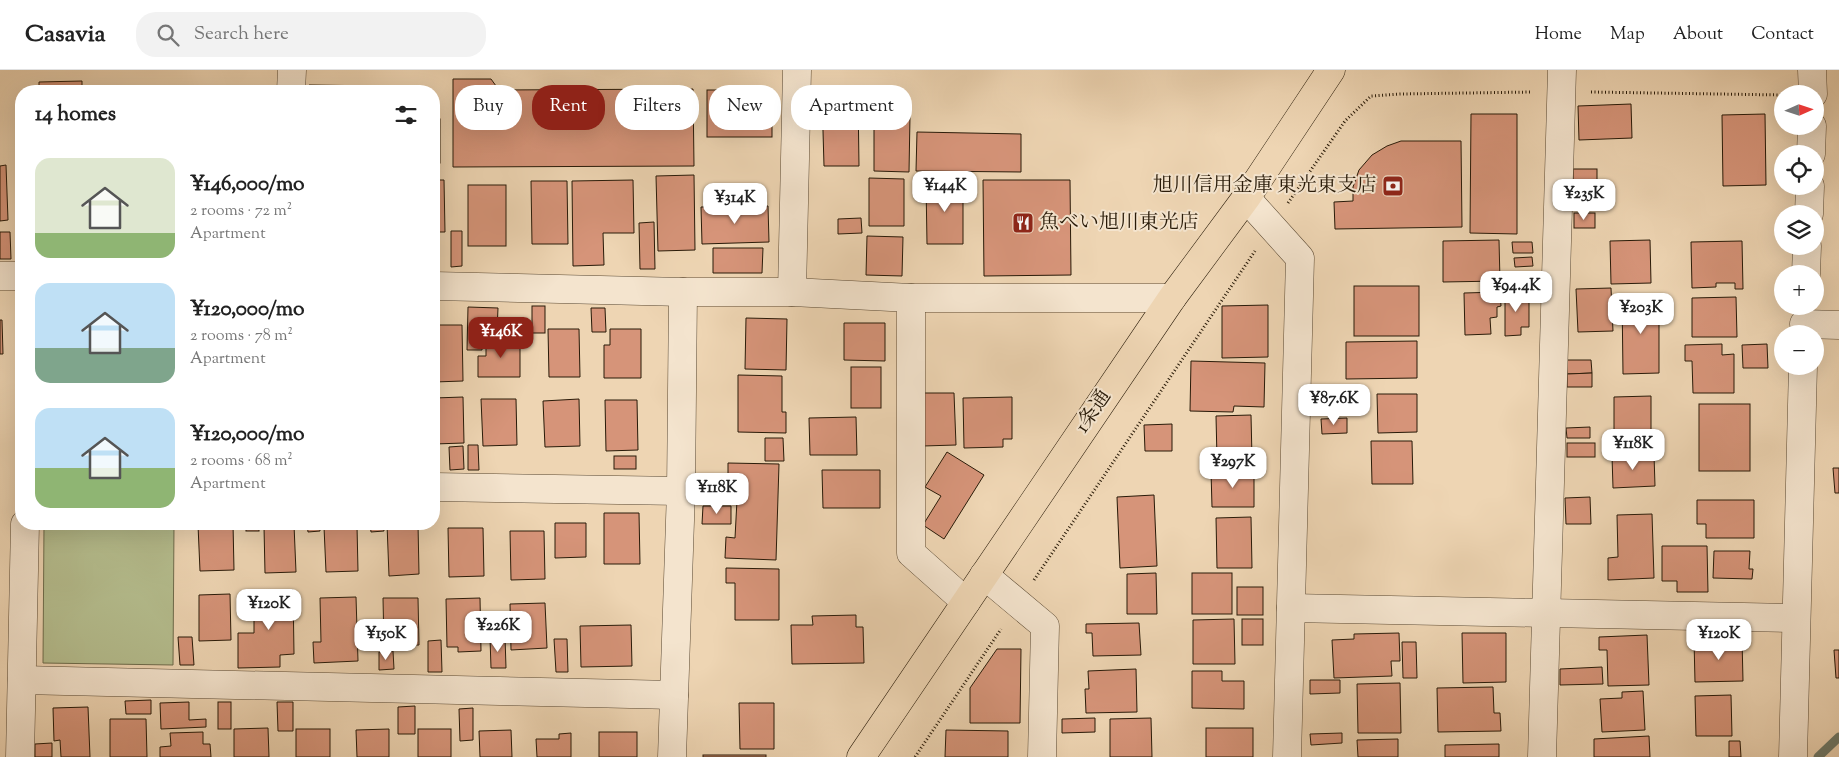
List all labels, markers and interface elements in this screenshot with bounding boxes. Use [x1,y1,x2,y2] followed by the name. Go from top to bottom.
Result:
[136,12,486,57] search box
[25,18,106,52] text: Casavia
[154,21,182,49] icon: search
[194,21,289,48] text: Search here
[1535,22,1582,48] text: Home
[1610,22,1645,48] text: Map
[1673,22,1723,48] text: About
[1751,22,1814,48] text: Contact
[455,85,522,130] chip: Buy
[532,85,605,130] chip: Rent
[615,85,699,130] chip: Filters
[709,85,781,130] chip: New
[791,85,912,130] chip: Apartment
[1774,85,1824,135] north arrow
[1774,85,1824,375] map controls
[35,100,116,130] text: 14 homes
[392,101,420,129] icon: filters
[1774,145,1824,195] button: locate
[190,170,305,200] text: ¥146,000/mo
[910,170,980,213] pin: ¥144K
[1153,172,1377,201] place label: 旭川信用金庫 東光東支店
[1381,174,1405,198] bank icon: 旭川信用金庫 東光東支店
[923,175,967,198] text: ¥144K
[75,178,135,238] icon: home
[1549,178,1619,221] pin: ¥235K
[700,182,770,225] pin: ¥314K
[1563,183,1605,206] text: ¥235K
[714,187,756,210] text: ¥314K
[190,200,292,223] text: 2 rooms · 72 m²
[1774,205,1824,255] button: layers
[1039,209,1199,238] place label: 魚べい旭川東光店
[1011,211,1035,235] restaurant icon: 魚べい旭川東光店
[190,223,266,246] text: Apartment
[1774,265,1824,315] button: +
[1475,270,1557,313] pin: ¥94.4K
[1491,275,1541,298] text: ¥94.4K
[1606,292,1676,335] pin: ¥203K
[190,295,305,325] text: ¥120,000/mo
[1619,297,1663,320] text: ¥203K
[75,303,135,363] icon: home
[466,316,536,359] pin: ¥146K
[479,321,523,344] text: ¥146K
[190,325,293,348] text: 2 rooms · 78 m²
[1774,325,1824,375] button: −
[190,348,266,371] text: Apartment
[1069,384,1119,440] street label: 1条通
[1293,384,1375,426] pin: ¥87.6K
[1309,388,1359,411] text: ¥87.6K
[190,420,305,450] text: ¥120,000/mo
[75,428,135,488] icon: home
[1598,428,1668,471] pin: ¥118K
[1613,433,1653,456] text: ¥118K
[1198,446,1268,489] pin: ¥297K
[190,450,293,473] text: 2 rooms · 68 m²
[1210,451,1256,474] text: ¥297K
[682,472,752,515] pin: ¥118K
[190,473,266,496] text: Apartment
[697,477,737,500] text: ¥118K
[234,588,304,631] pin: ¥120K
[247,593,291,616] text: ¥120K
[463,610,533,653] pin: ¥226K
[476,615,520,638] text: ¥226K
[351,618,421,661] pin: ¥150K
[1684,618,1754,661] pin: ¥120K
[365,623,407,646] text: ¥150K
[1697,623,1741,646] text: ¥120K

